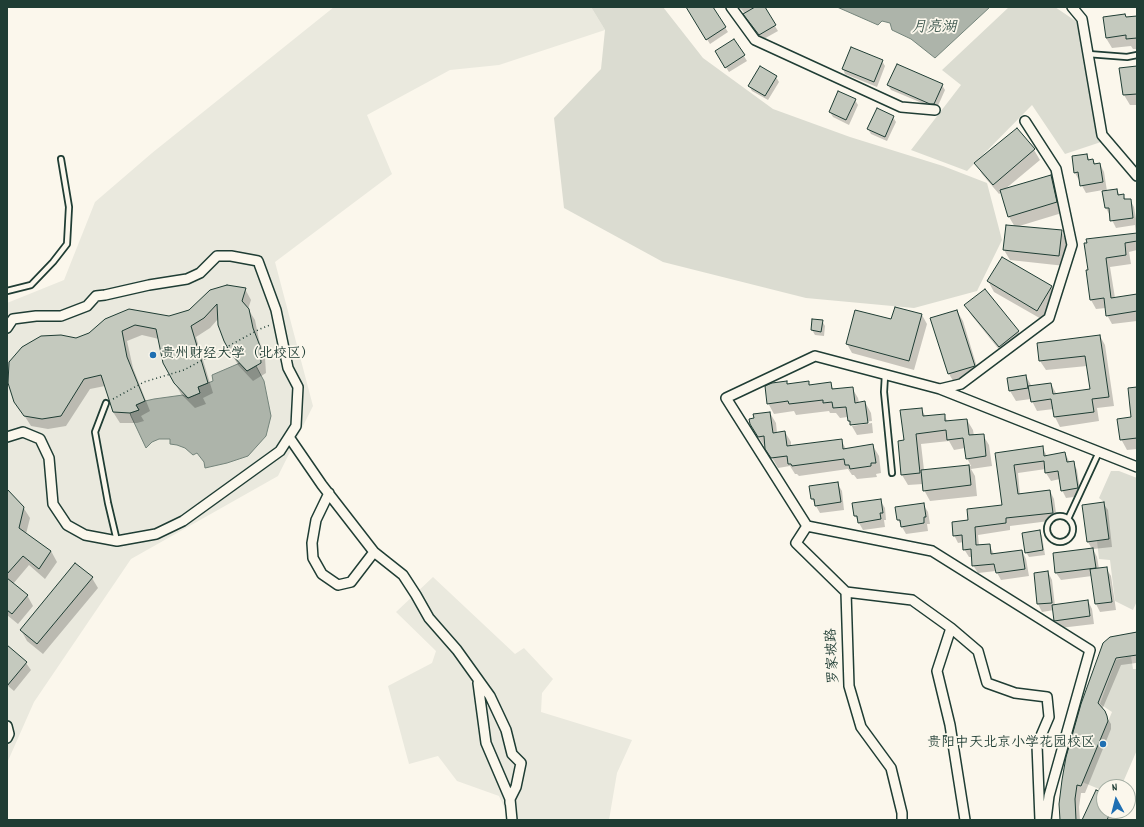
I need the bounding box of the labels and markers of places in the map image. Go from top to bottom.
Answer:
place label: 贵州财经大学（北校区） [161,347,315,363]
marker: 贵州财经大学（北校区） [148,350,158,360]
place label: 贵阳中天北京小学花园校区 [927,736,1095,752]
marker: 贵阳中天北京小学花园校区 [1098,739,1108,749]

